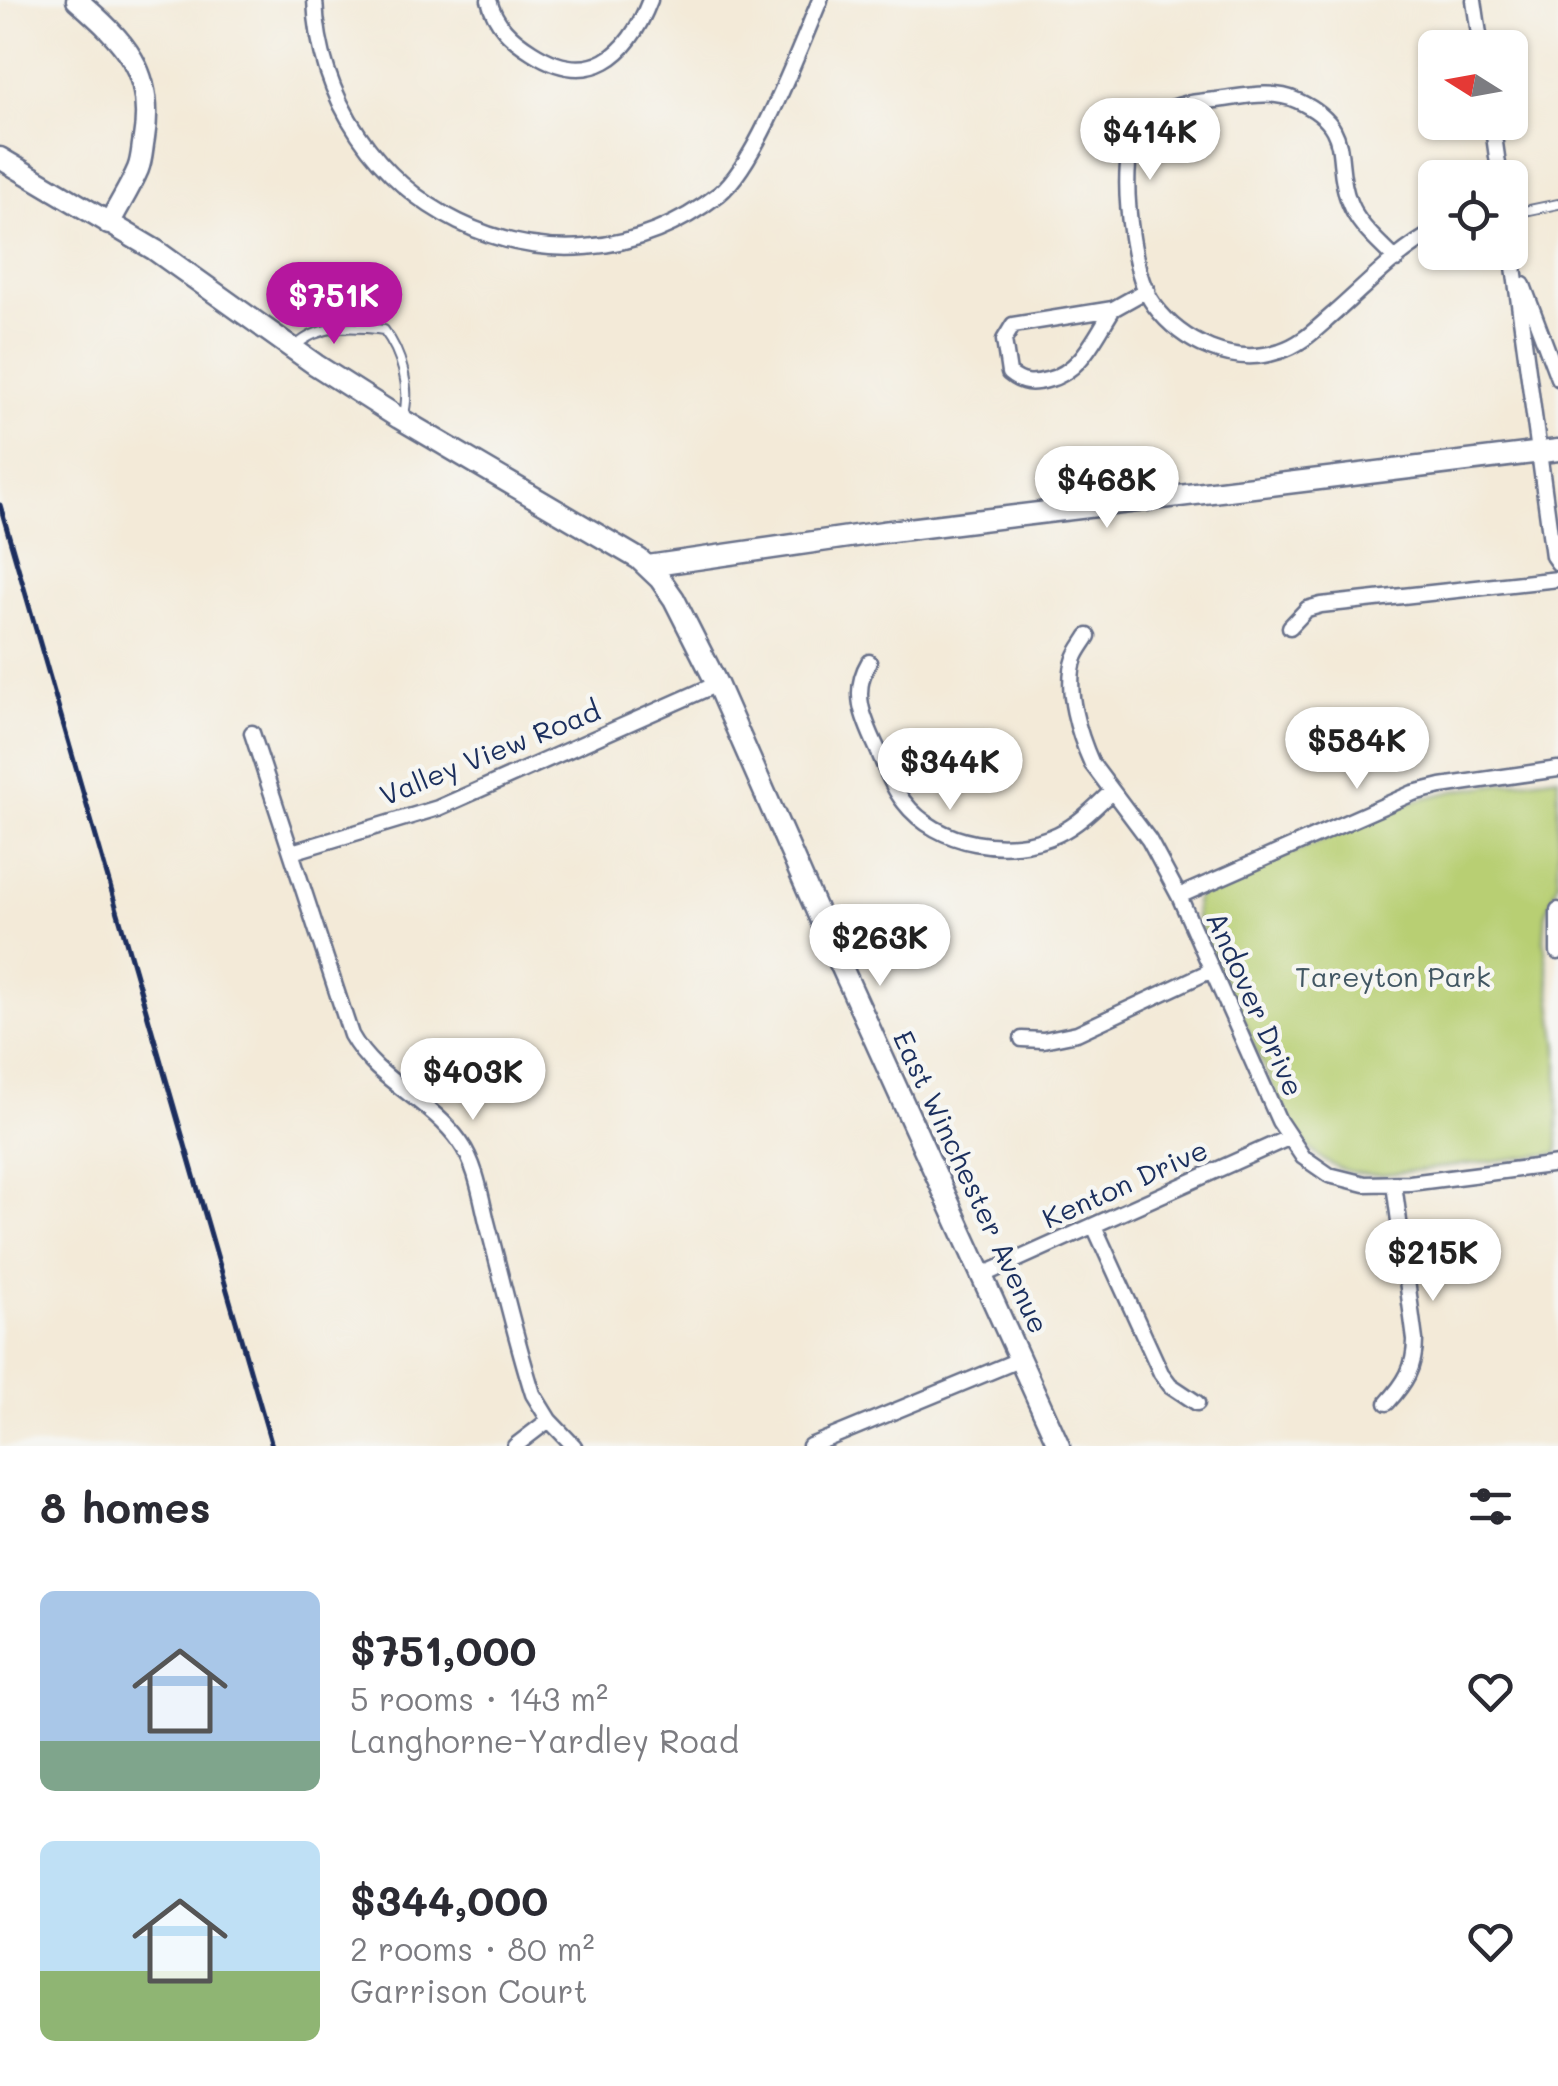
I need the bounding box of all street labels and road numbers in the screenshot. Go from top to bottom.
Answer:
street label: Valley View Road [374,691,605,813]
street label: Andover Drive [1199,906,1313,1102]
street label: East Winchester Avenue [886,1025,1058,1339]
street label: Kenton Drive [1036,1131,1213,1236]

